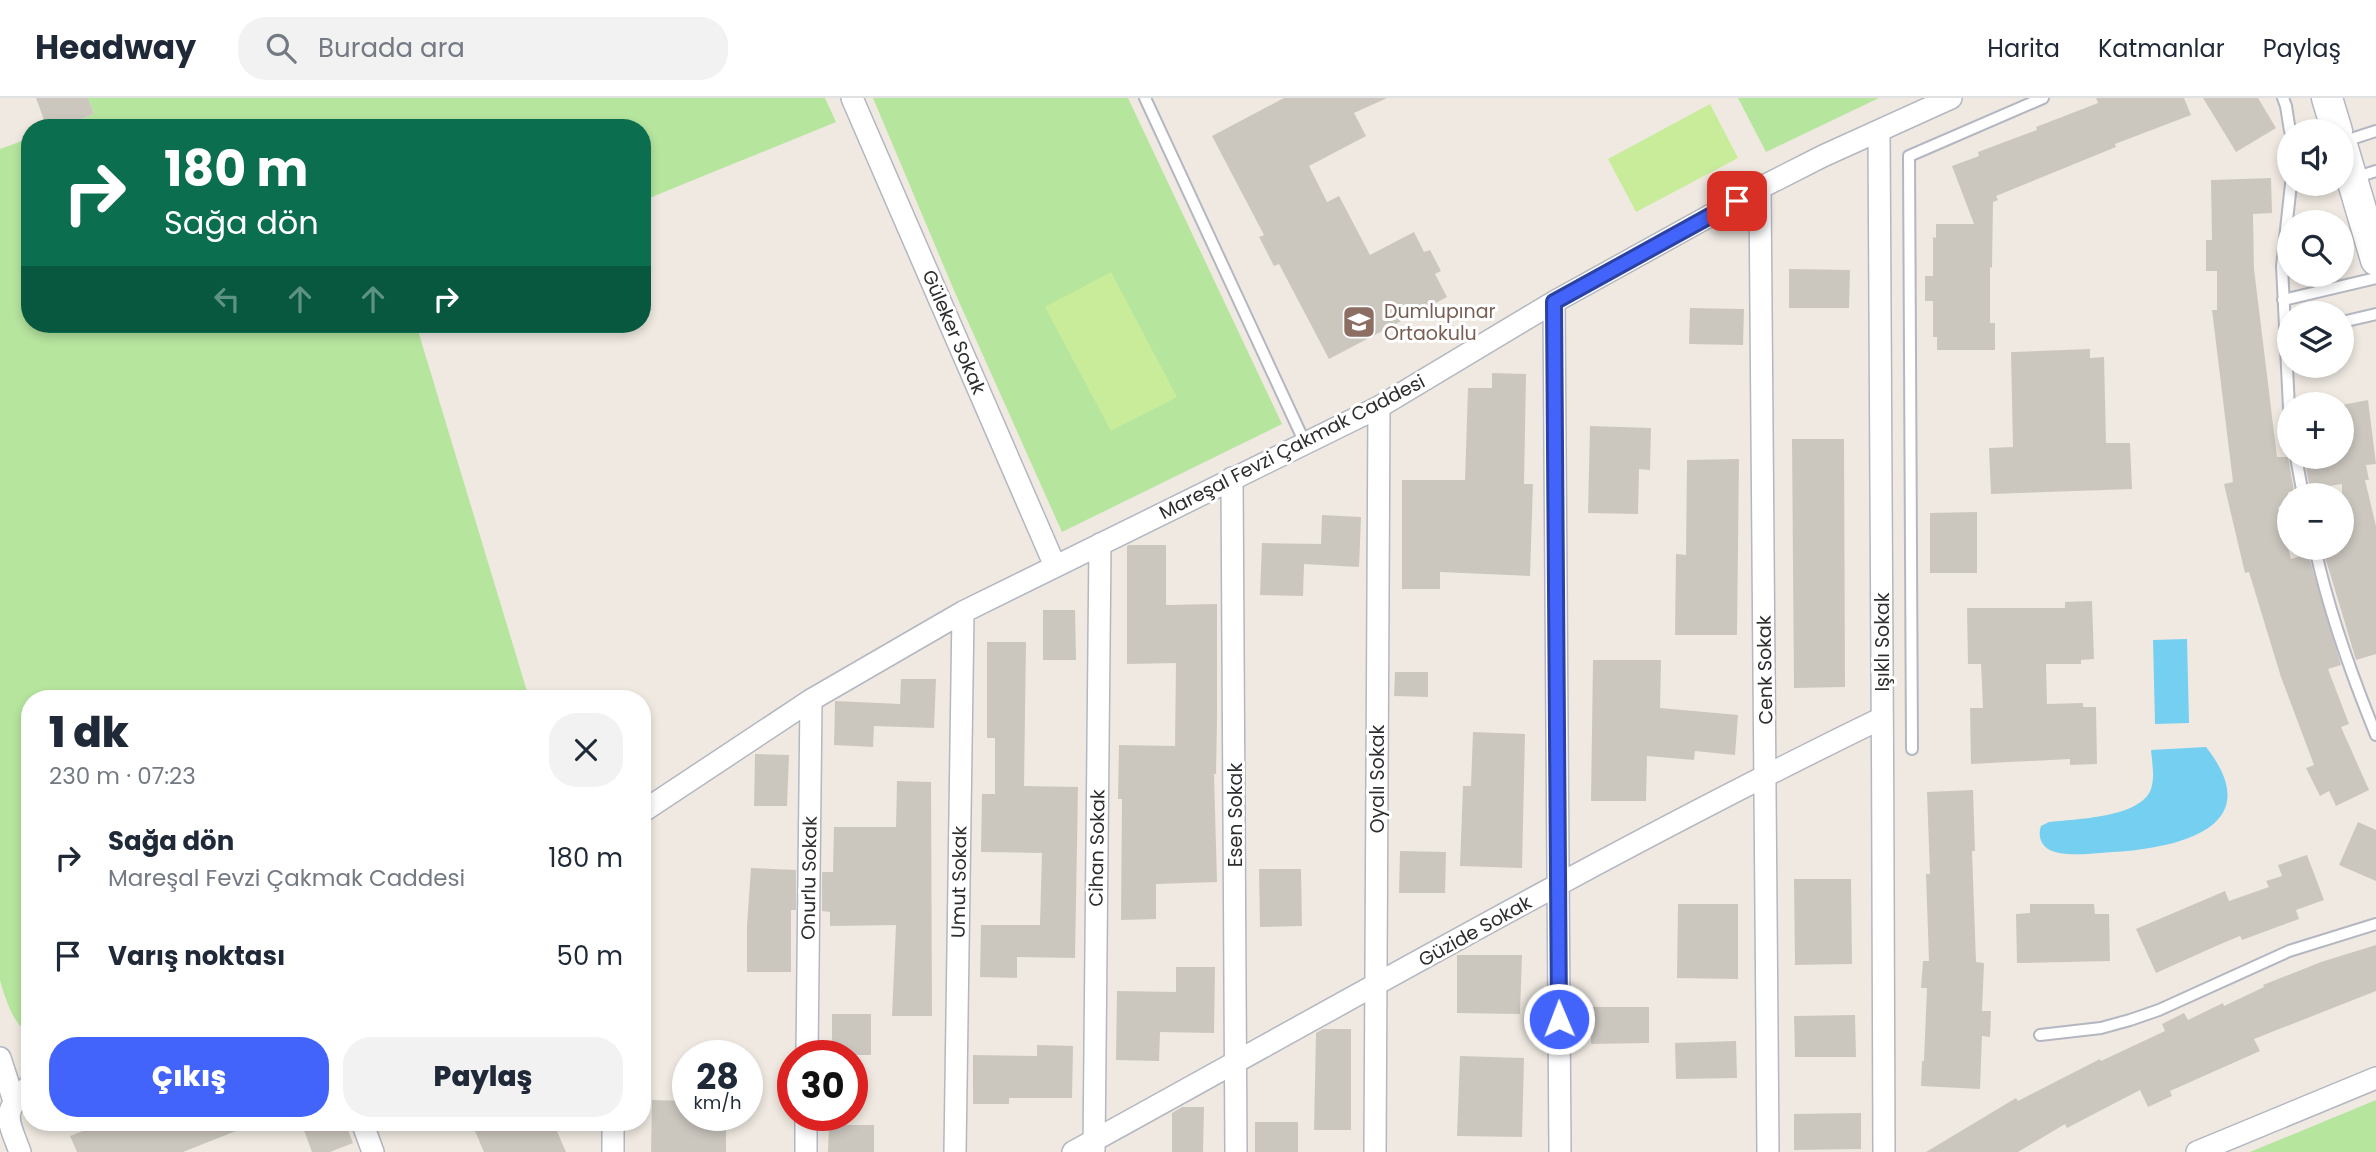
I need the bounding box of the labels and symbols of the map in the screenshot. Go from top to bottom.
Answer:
pin [1707,171,1767,231]
street label: Güleker Sokak [916,266,992,399]
place label: Dumlupınar Ortaokulu [1384,298,1496,347]
school or university icon: Dumlupınar Ortaokulu [1340,303,1378,341]
street label: Mareşal Fevzi Çakmak Caddesi [1154,368,1430,526]
street label: Işıklı Sokak [1869,592,1896,692]
street label: Cenk Sokak [1751,615,1779,725]
street label: Oyalı Sokak [1364,724,1391,833]
street label: Esen Sokak [1222,763,1249,867]
street label: Cihan Sokak [1082,789,1112,907]
street label: Onurlu Sokak [794,816,824,940]
street label: Umut Sokak [945,825,973,938]
street label: Güzide Sokak [1413,889,1537,973]
position arrow [1522,982,1596,1056]
speed limit sign: 30 [777,1040,868,1131]

